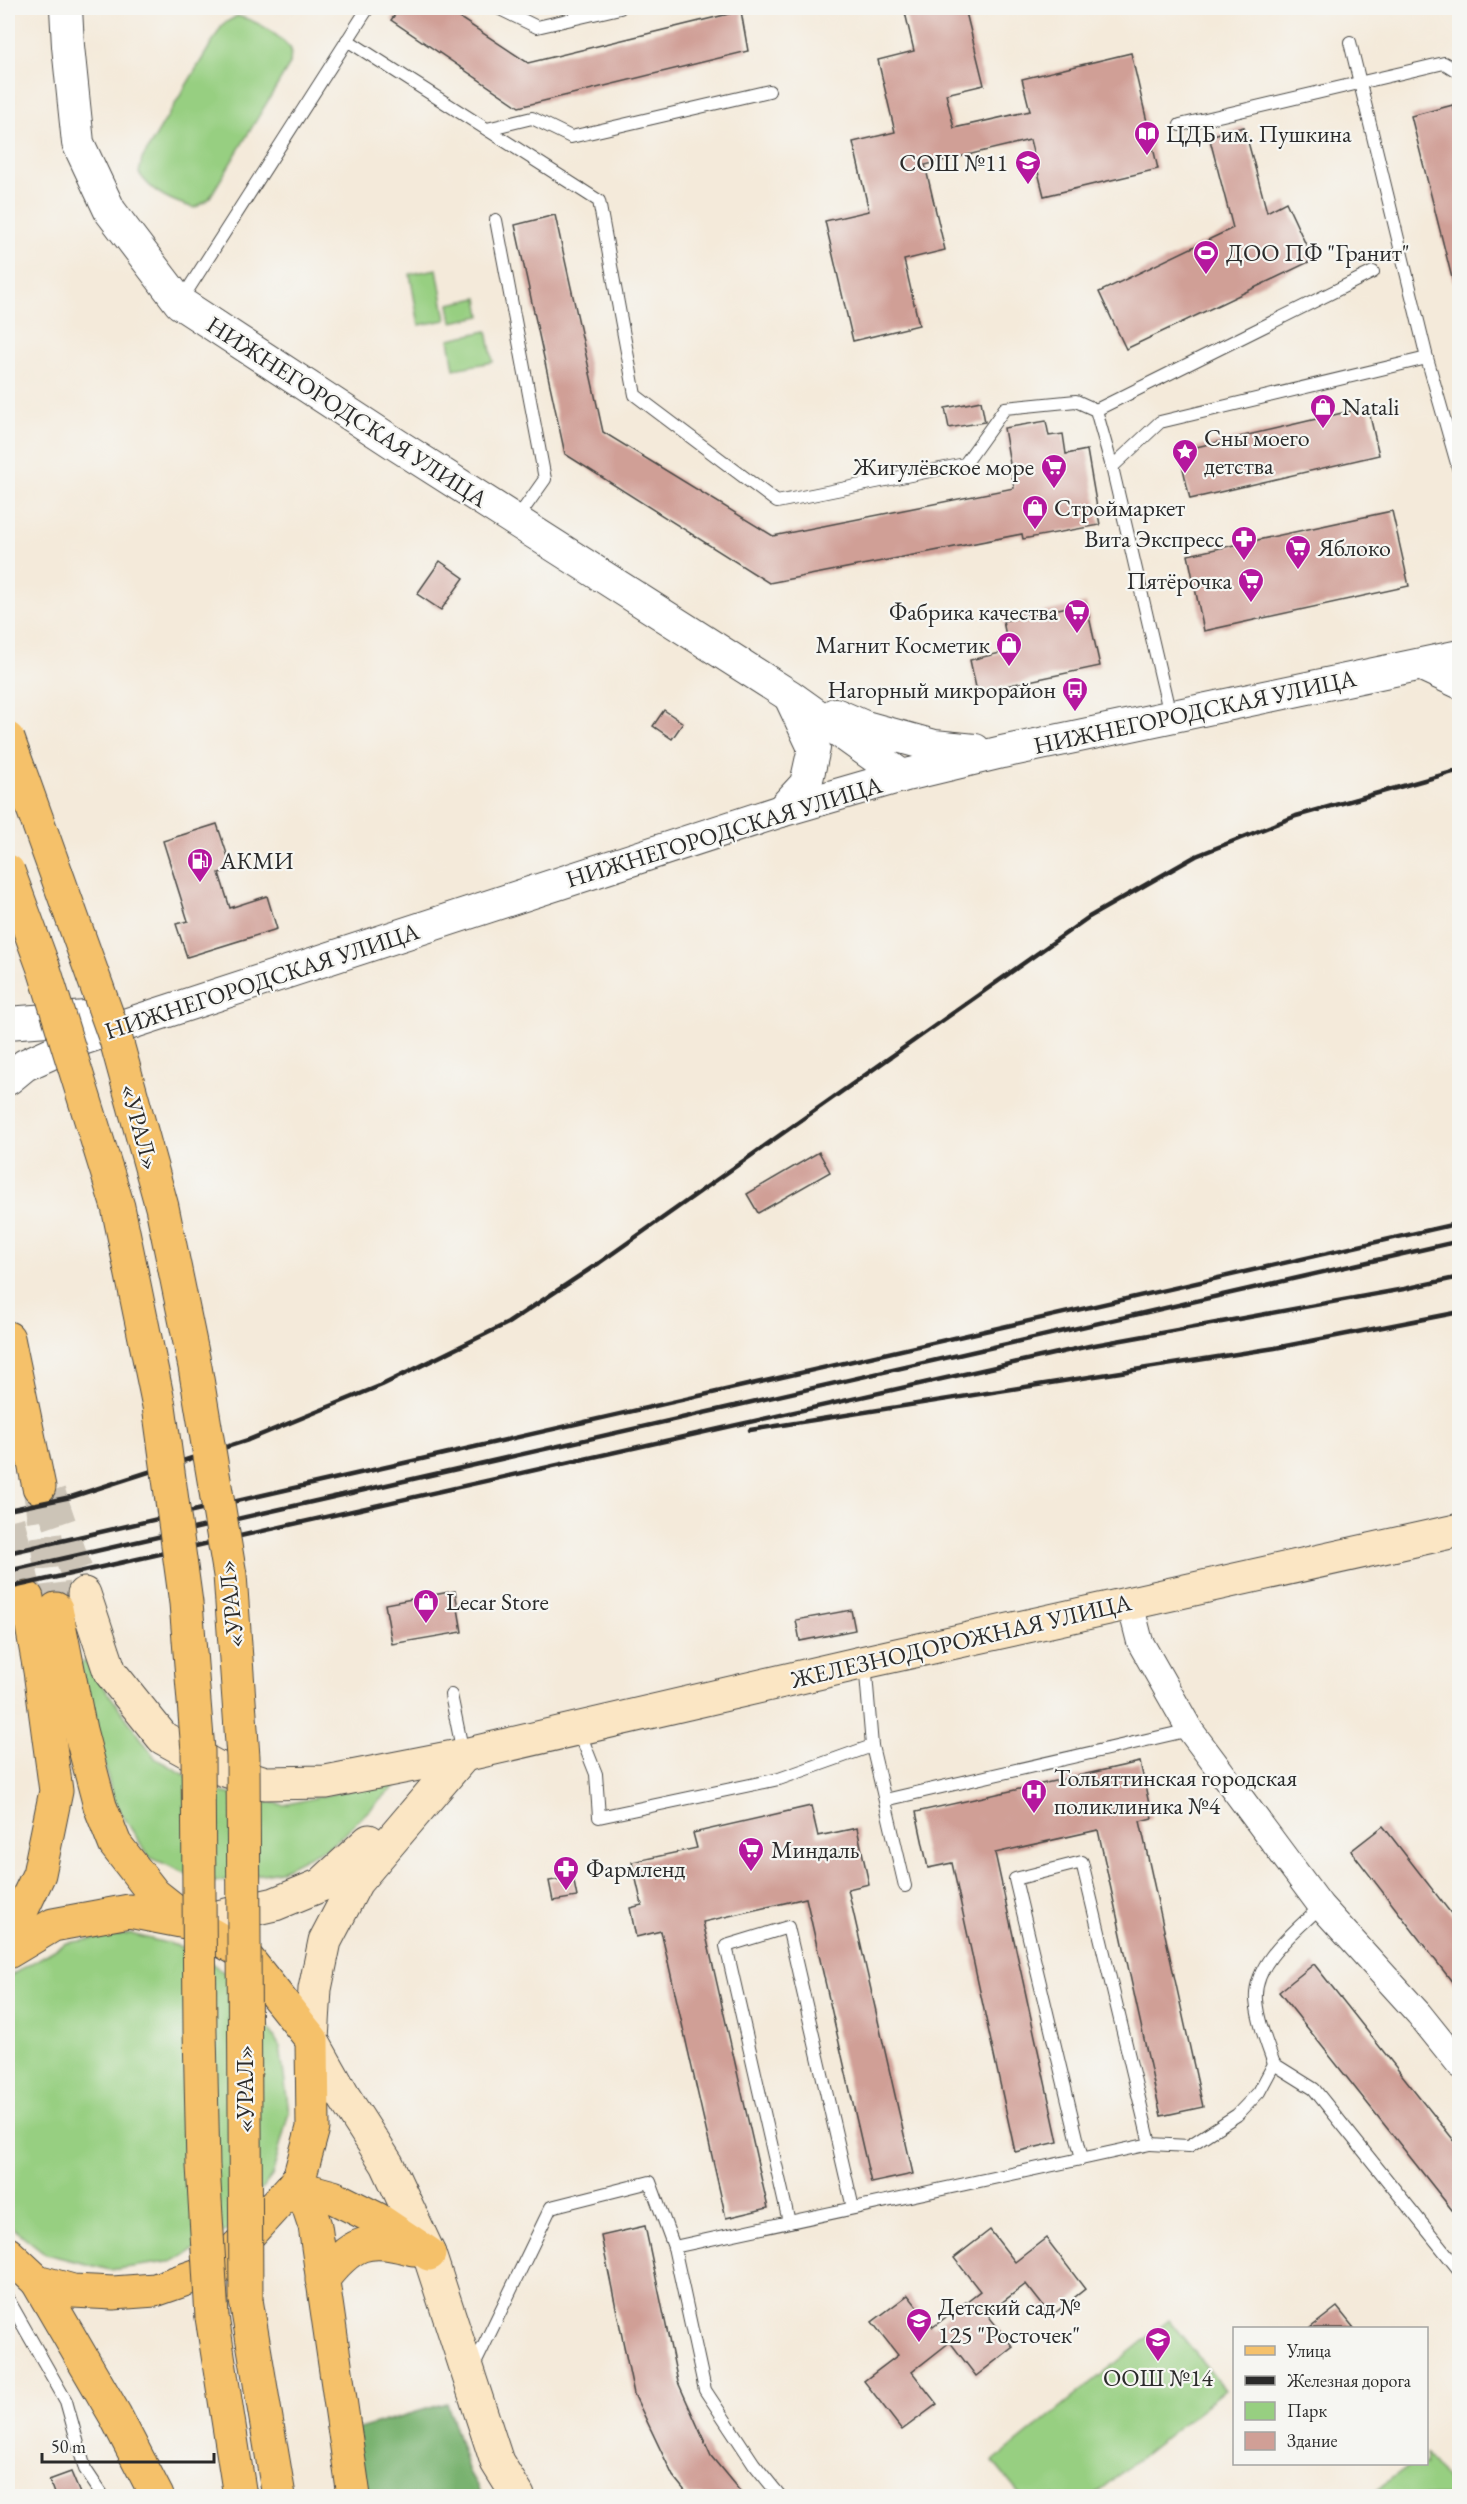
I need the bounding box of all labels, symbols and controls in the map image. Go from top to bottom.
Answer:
place label: ЦДБ им. Пушкина [1166,118,1352,149]
library icon: ЦДБ им. Пушкина [1132,119,1162,157]
place label: СОШ №11 [899,147,1008,178]
school or university icon: СОШ №11 [1013,148,1043,186]
place label: ДОО ПФ "Гранит" [1226,237,1410,268]
sports icon: ДОО ПФ "Гранит" [1191,238,1221,276]
street label: НИЖНЕГОРОДСКАЯ УЛИЦА [201,309,494,514]
place label: Natali [1342,391,1399,422]
shop icon: Natali [1308,392,1338,430]
place label: Сны моего детства [1204,422,1310,481]
place icon: Сны моего детства [1170,437,1200,475]
place label: Жигулёвское море [852,451,1034,482]
supermarket icon: Жигулёвское море [1039,452,1069,490]
place label: Строймаркет [1054,492,1185,523]
shop icon: Строймаркет [1020,493,1050,531]
place label: Вита Экспресс [1084,523,1224,554]
pharmacy icon: Вита Экспресс [1229,524,1259,562]
place label: Яблоко [1317,532,1391,563]
supermarket icon: Яблоко [1283,533,1313,571]
place label: Пятёрочка [1126,565,1232,596]
supermarket icon: Пятёрочка [1236,566,1266,604]
place label: Фабрика качества [889,596,1058,627]
supermarket icon: Фабрика качества [1062,597,1092,635]
place label: Магнит Косметик [816,629,991,660]
shop icon: Магнит Косметик [994,630,1024,668]
street label: НИЖНЕГОРОДСКАЯ УЛИЦА [1031,662,1359,761]
place label: Нагорный микрорайон [827,674,1056,705]
bus stop icon: Нагорный микрорайон [1060,675,1090,713]
street label: НИЖНЕГОРОДСКАЯ УЛИЦА [562,768,886,894]
place label: АКМИ [219,845,293,876]
fuel station icon: АКМИ [185,846,215,884]
street label: НИЖНЕГОРОДСКАЯ УЛИЦА [101,915,423,1046]
street label: «УРАЛ» [114,1080,167,1174]
street label: «УРАЛ» [210,1558,251,1650]
place label: Lecar Store [446,1586,549,1617]
street label: ЖЕЛЕЗНОДОРОЖНАЯ УЛИЦА [787,1586,1135,1695]
shop icon: Lecar Store [411,1587,441,1625]
place label: Тольяттинская городская поликлиника №4 [1054,1762,1297,1821]
hospital icon: Тольяттинская городская поликлиника №4 [1019,1777,1049,1815]
place label: Миндаль [771,1834,860,1865]
supermarket icon: Миндаль [736,1835,766,1873]
place label: Фармленд [586,1853,686,1884]
pharmacy icon: Фармленд [551,1854,581,1892]
street label: «УРАЛ» [229,2045,260,2133]
place label: Детский сад № 125 "Росточек" [938,2291,1081,2350]
school or university icon: Детский сад № 125 "Росточек" [904,2306,934,2344]
school or university icon: ООШ №14 [1143,2325,1173,2363]
legend [1233,2327,1428,2465]
text: Улица [1286,2339,1332,2362]
place label: ООШ №14 [1103,2362,1214,2393]
text: Железная дорога [1286,2369,1412,2392]
text: Парк [1287,2399,1327,2422]
scale bar [42,2426,214,2464]
text: Здание [1287,2429,1337,2452]
text: 50 m [51,2435,86,2458]

